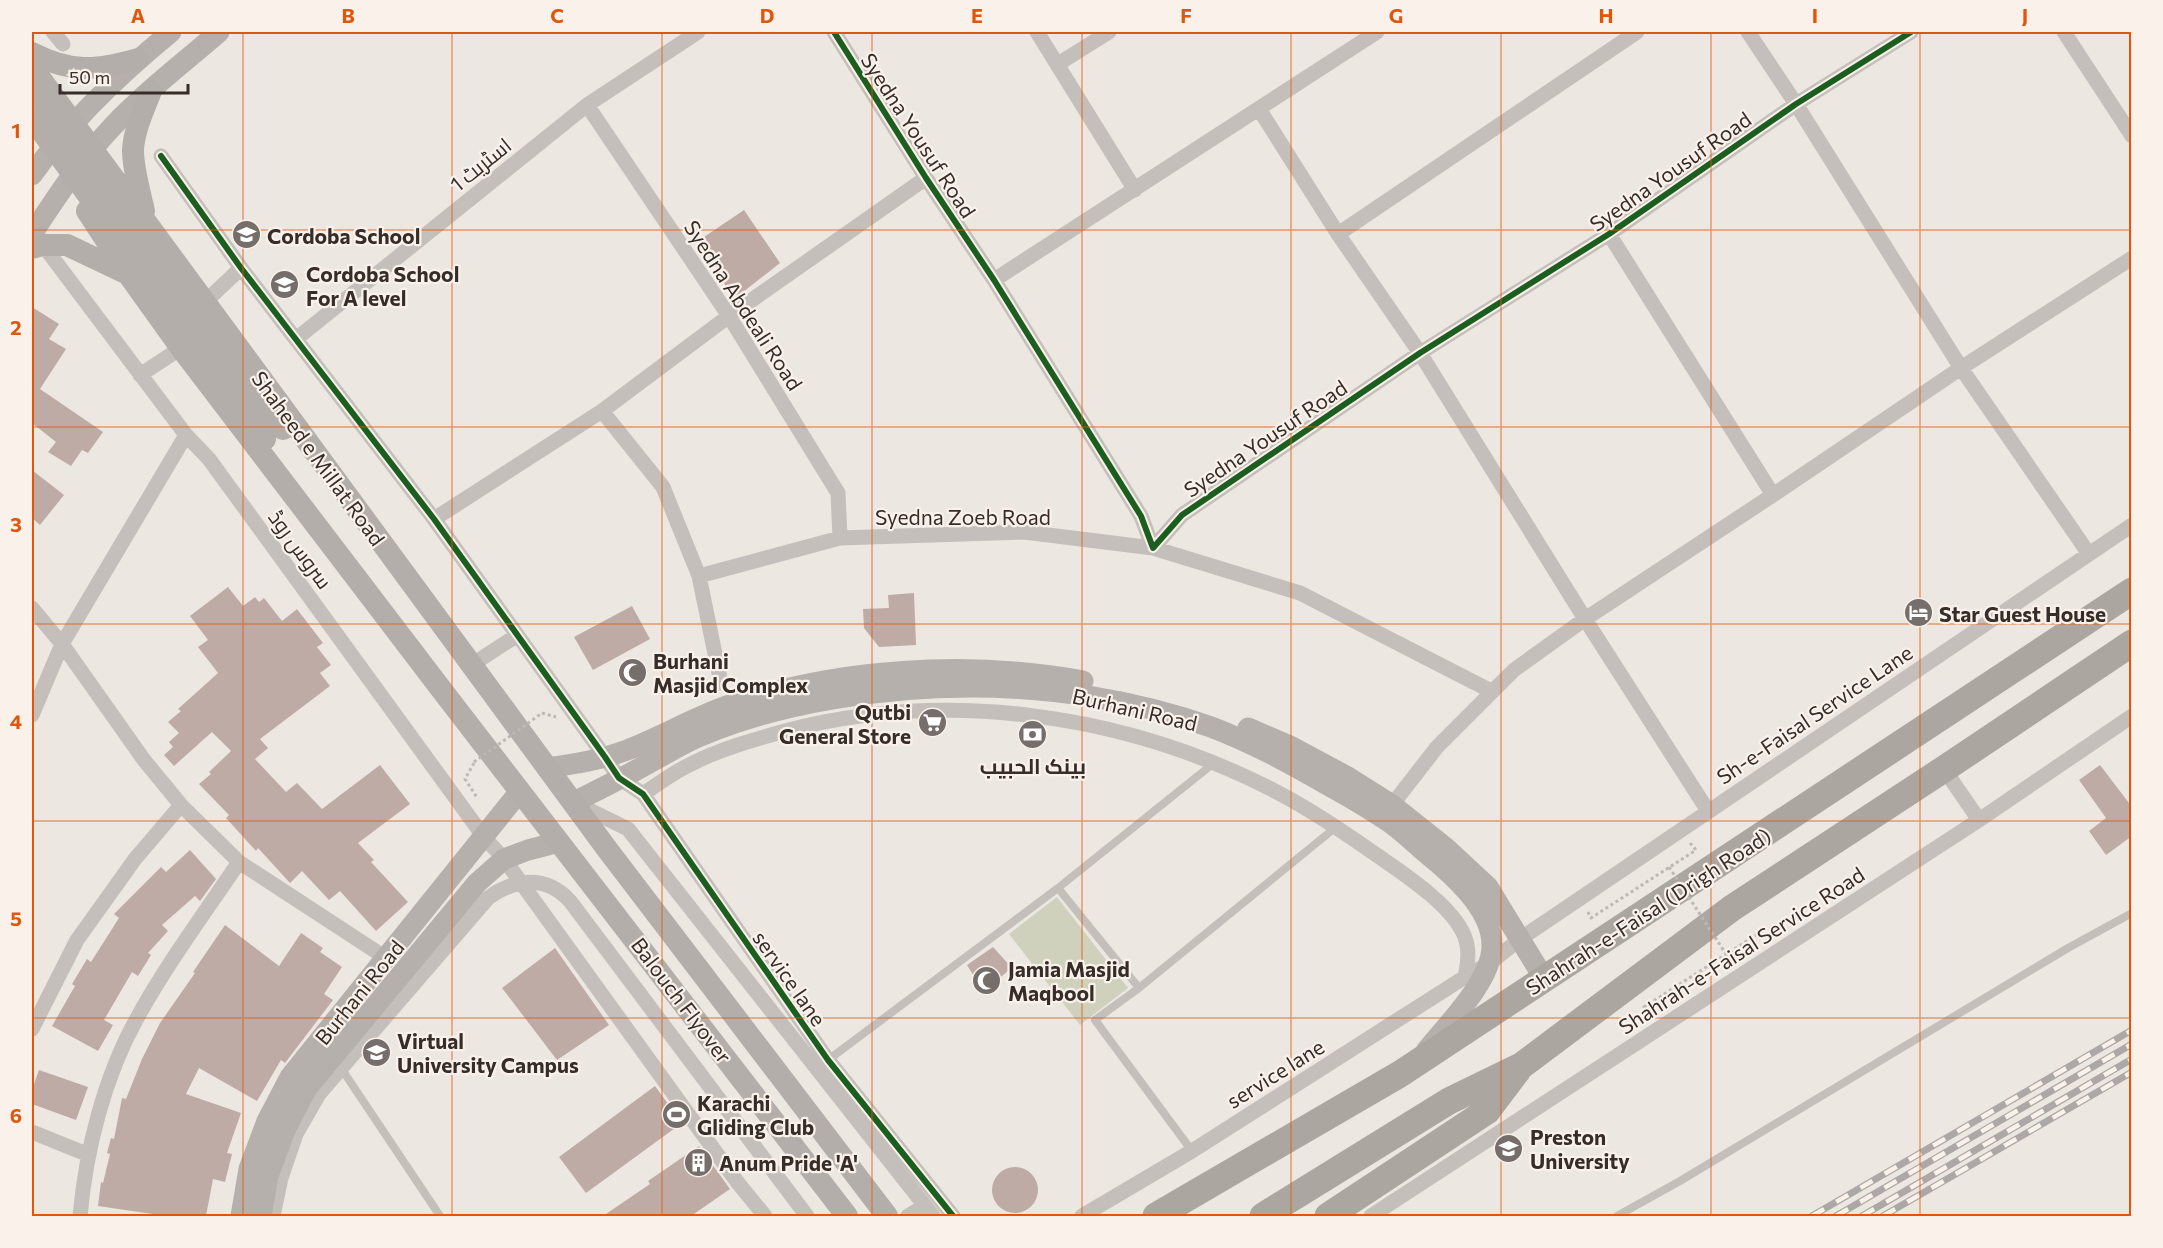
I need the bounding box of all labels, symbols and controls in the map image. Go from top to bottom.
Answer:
text: A [131,3,145,27]
text: B [341,3,355,27]
text: C [550,3,564,27]
text: D [760,3,774,27]
text: E [971,3,983,27]
text: F [1180,3,1192,27]
text: G [1389,3,1403,27]
text: H [1599,3,1614,27]
text: I [1812,3,1818,27]
text: J [2022,3,2028,27]
street label: Syedna Yousuf Road [856,48,982,222]
scale bar [60,57,188,95]
text: 50 m [69,66,110,88]
street label: Syedna Yousuf Road [1584,106,1756,236]
text: 1 [11,118,21,142]
street label: اسٹریٹ 1 [444,132,516,197]
street label: Syedna Abdeali Road [680,215,808,395]
school or university icon: Cordoba School [230,219,262,251]
place label: Cordoba School [267,223,420,248]
place label: Cordoba School For A level [306,261,459,310]
school or university icon: Cordoba School For A level [269,269,301,301]
text: 2 [10,315,22,339]
street label: Shaheed e Millat Road [247,366,391,550]
street label: Syedna Yousuf Road [1179,374,1351,502]
street label: Syedna Zoeb Road [875,504,1051,529]
street label: سروس روڈ [262,505,338,594]
text: 3 [10,512,22,536]
hotel icon: Star Guest House [1902,597,1934,629]
place label: Star Guest House [1939,601,2106,626]
street label: Sh-e-Faisal Service Lane [1711,639,1917,789]
place label: Burhani Masjid Complex [653,648,808,697]
mosque icon: Burhani Masjid Complex [616,656,648,688]
street label: Burhani Road [1070,683,1200,735]
place label: Qutbi General Store [779,699,911,748]
supermarket icon: Qutbi General Store [916,707,948,739]
text: 4 [10,709,22,733]
bank icon: بينک الحبيب [1017,718,1049,750]
place label: بينک الحبيب [980,753,1086,779]
street label: Shahrah-e-Faisal (Drigh Road) [1521,822,1775,1000]
street label: Shahrah-e-Faisal Service Road [1614,861,1868,1039]
text: 5 [10,906,22,930]
street label: service lane [748,926,832,1030]
street label: Balouch Flyover [627,932,737,1068]
street label: Burhani Road [309,935,409,1049]
place label: Jamia Masjid Maqbool [1008,956,1130,1005]
mosque icon: Jamia Masjid Maqbool [971,964,1003,996]
place label: Virtual University Campus [397,1028,579,1077]
street label: service lane [1222,1033,1328,1113]
school or university icon: Virtual University Campus [360,1036,392,1068]
place label: Karachi Gliding Club [697,1090,814,1139]
sports icon: Karachi Gliding Club [660,1098,692,1130]
text: 6 [10,1103,22,1127]
place label: Preston University [1530,1124,1630,1173]
school or university icon: Preston University [1493,1132,1525,1164]
building icon: Anum Pride 'A' [682,1146,714,1178]
place label: Anum Pride 'A' [719,1150,858,1175]

